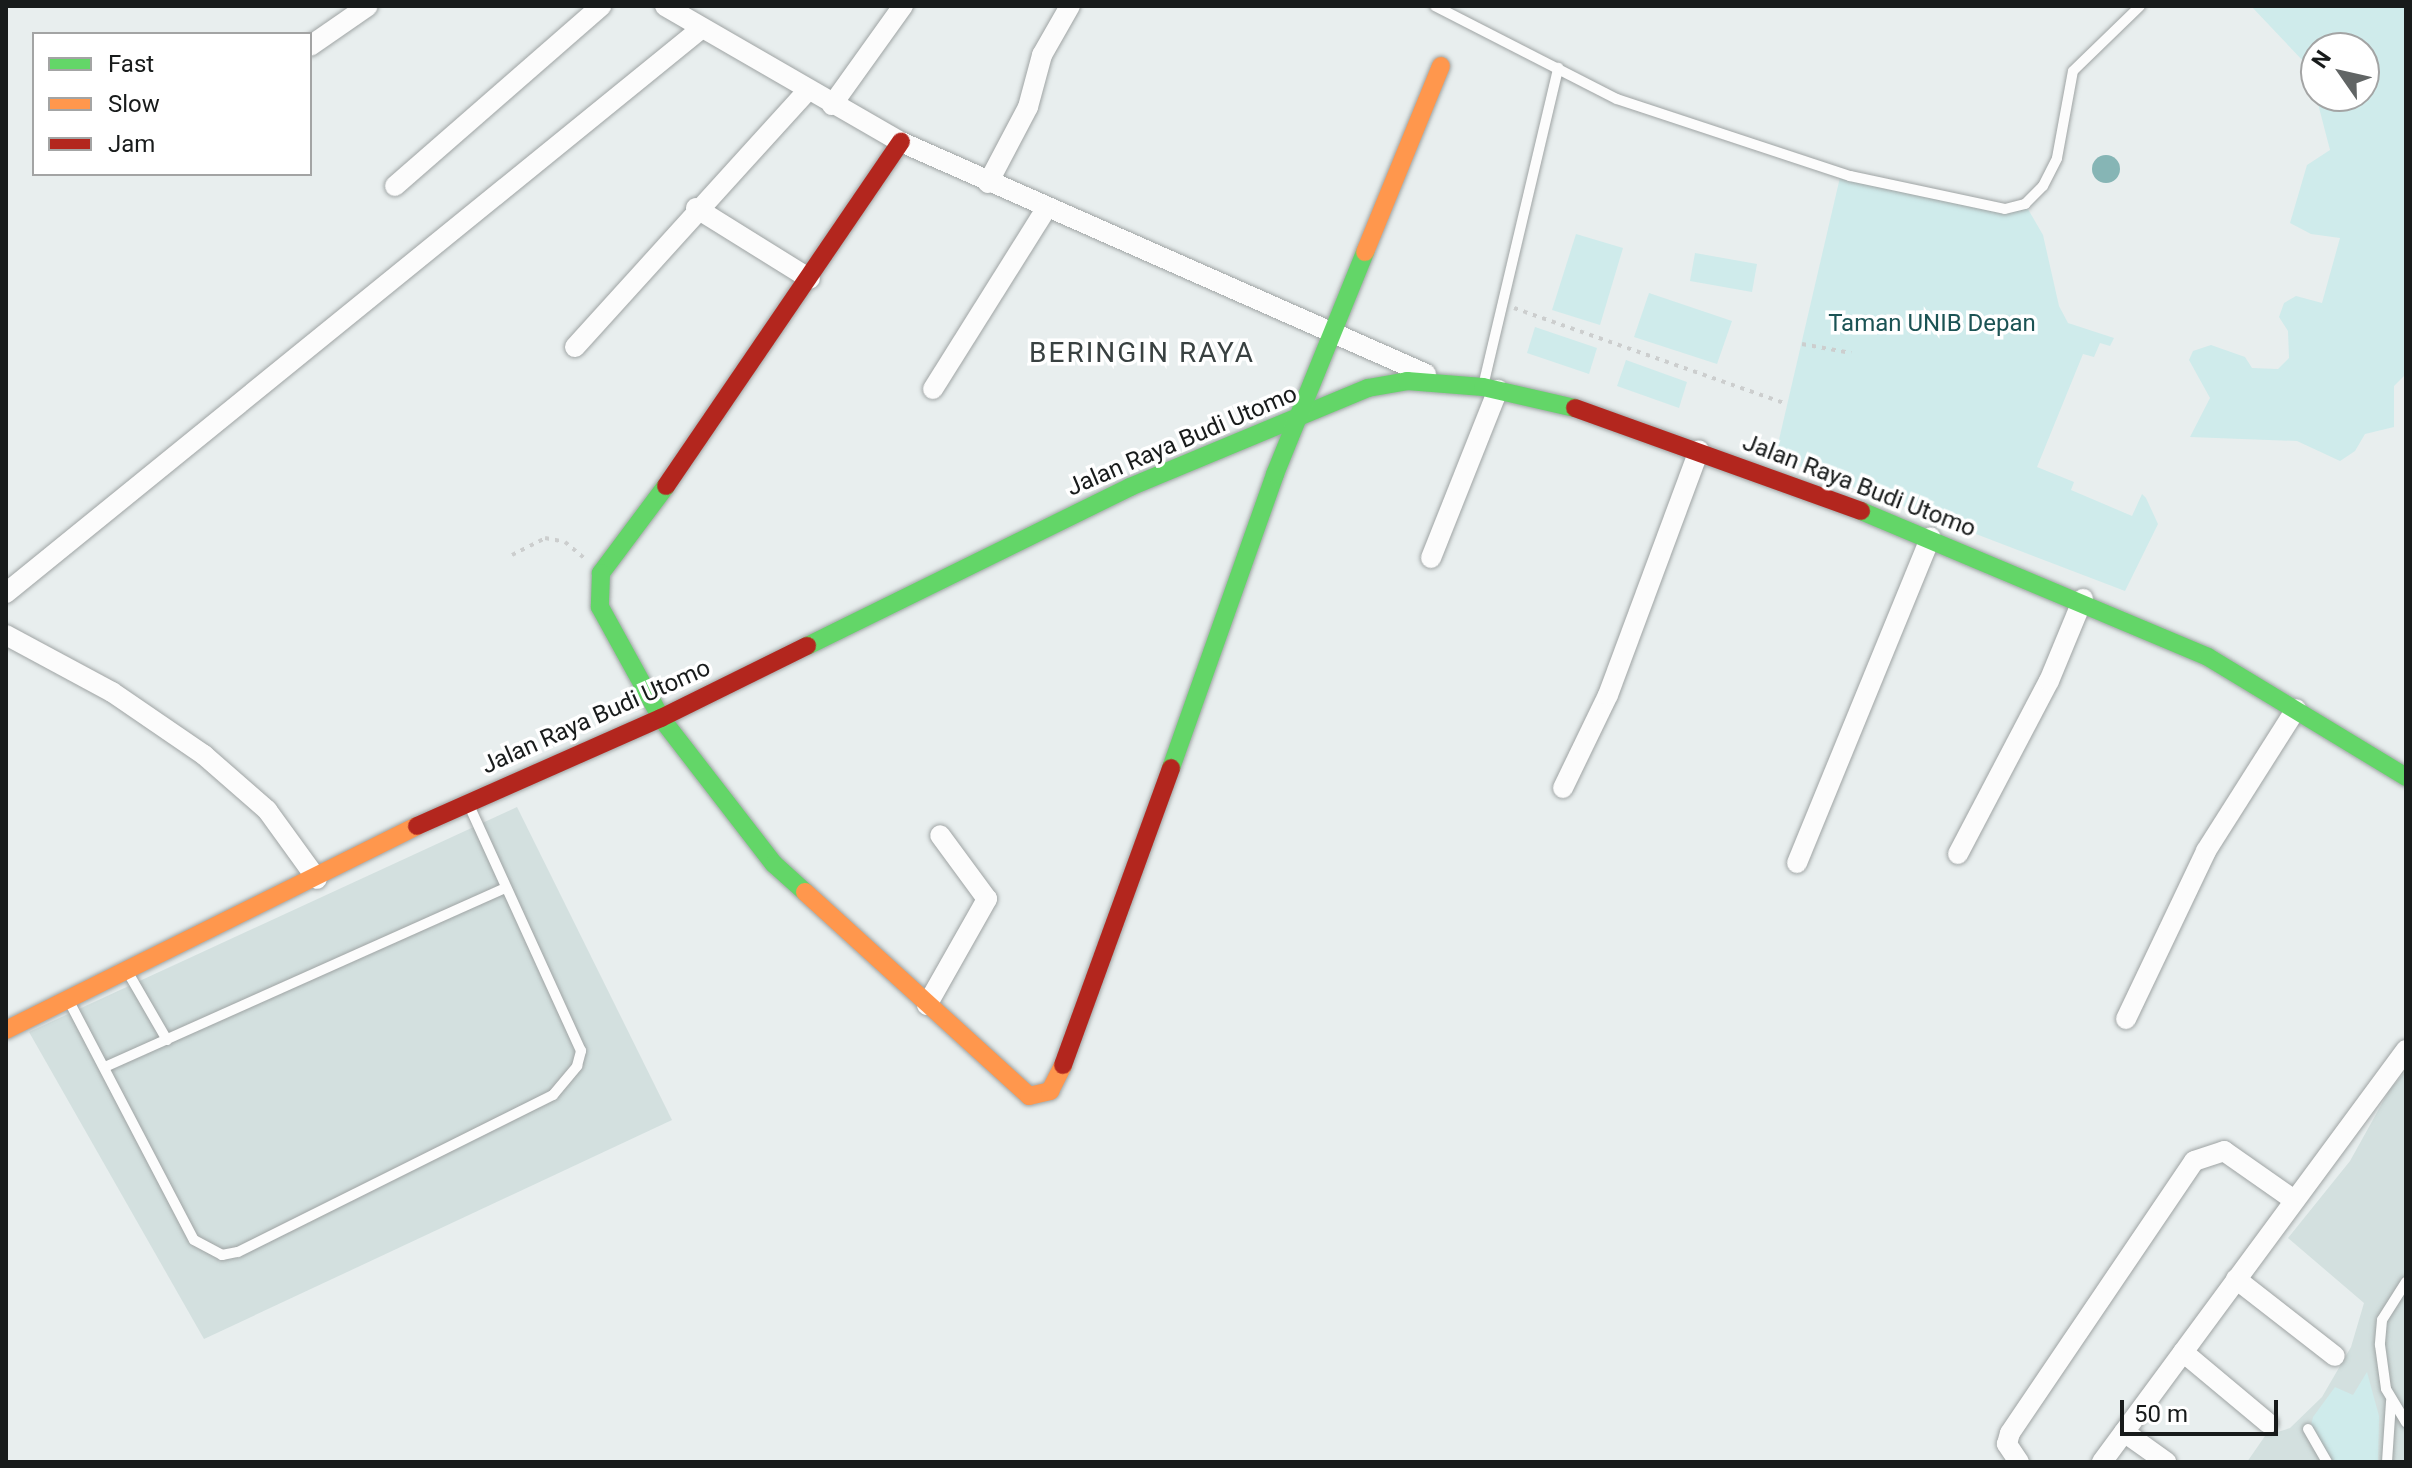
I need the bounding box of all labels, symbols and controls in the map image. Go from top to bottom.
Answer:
legend [32,32,312,176]
north arrow [2300,32,2380,112]
text: N [2307,46,2336,73]
text: Fast [108,50,154,78]
text: Slow [108,90,160,118]
text: Jam [108,130,155,158]
park label: Taman UNIB Depan [1828,310,2036,338]
district label: BERINGIN RAYA [1029,336,1255,370]
street label: Jalan Raya Budi Utomo [1063,379,1301,503]
street label: Jalan Raya Budi Utomo [1738,428,1980,544]
street label: Jalan Raya Budi Utomo [477,654,715,780]
scale bar [2124,1384,2282,1434]
text: 50 m [2134,1400,2188,1428]

